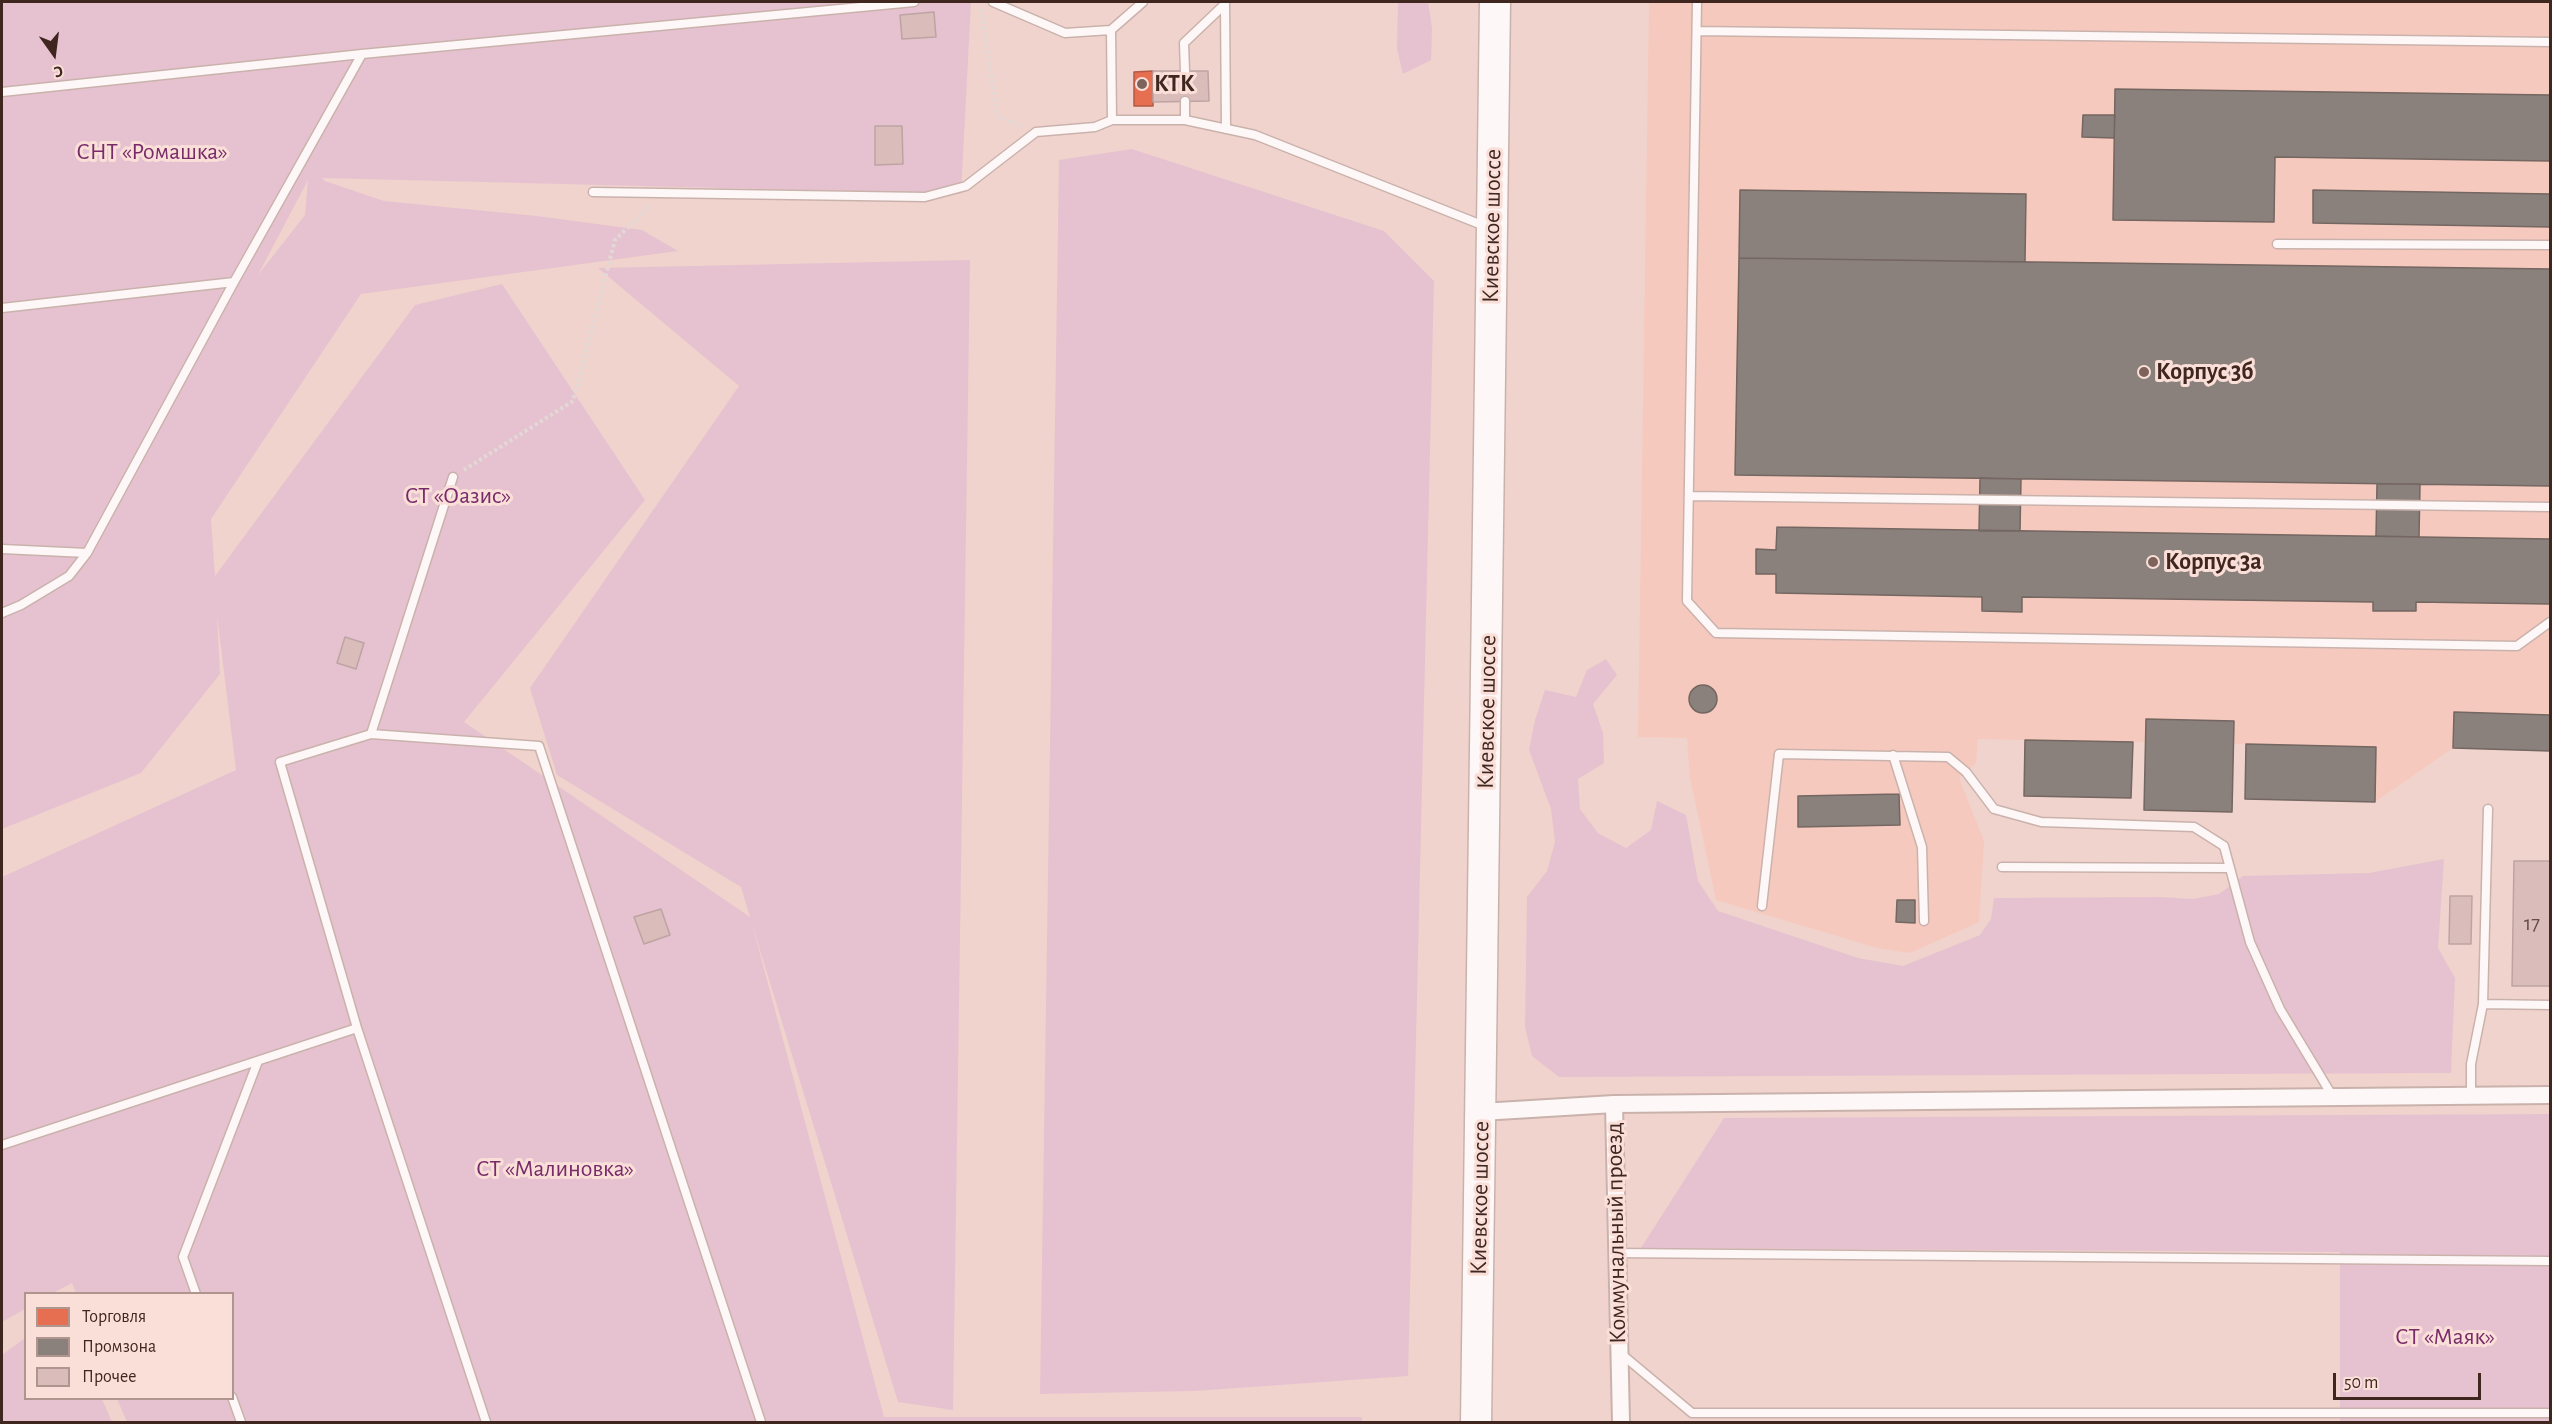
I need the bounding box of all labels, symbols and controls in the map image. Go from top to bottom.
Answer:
north arrow [24,24,84,84]
text: С [52,63,65,80]
place label: КТК [1154,70,1195,98]
marker: КТК [1135,77,1149,91]
park label: СНТ «Ромашка» [76,138,228,166]
street label: Киевское шоссе [1476,149,1508,303]
place label: Корпус 3б [2156,358,2253,386]
marker: Корпус 3б [2137,365,2151,379]
park label: СТ «Оазис» [405,482,511,510]
place label: Корпус 3a [2165,548,2262,576]
marker: Корпус 3a [2146,555,2160,569]
street label: Киевское шоссе [1471,635,1503,789]
house number: 17 [2524,911,2540,937]
street label: Киевское шоссе [1464,1121,1496,1275]
street label: Коммунальный проезд [1600,1122,1632,1344]
park label: СТ «Малиновка» [476,1155,634,1183]
legend [24,1292,234,1400]
text: Торговля [82,1308,146,1326]
park label: СТ «Маяк» [2395,1323,2495,1351]
text: Промзона [82,1338,156,1356]
scale bar [2336,1361,2484,1399]
text: Прочее [82,1368,137,1386]
text: 50 m [2344,1374,2378,1392]

